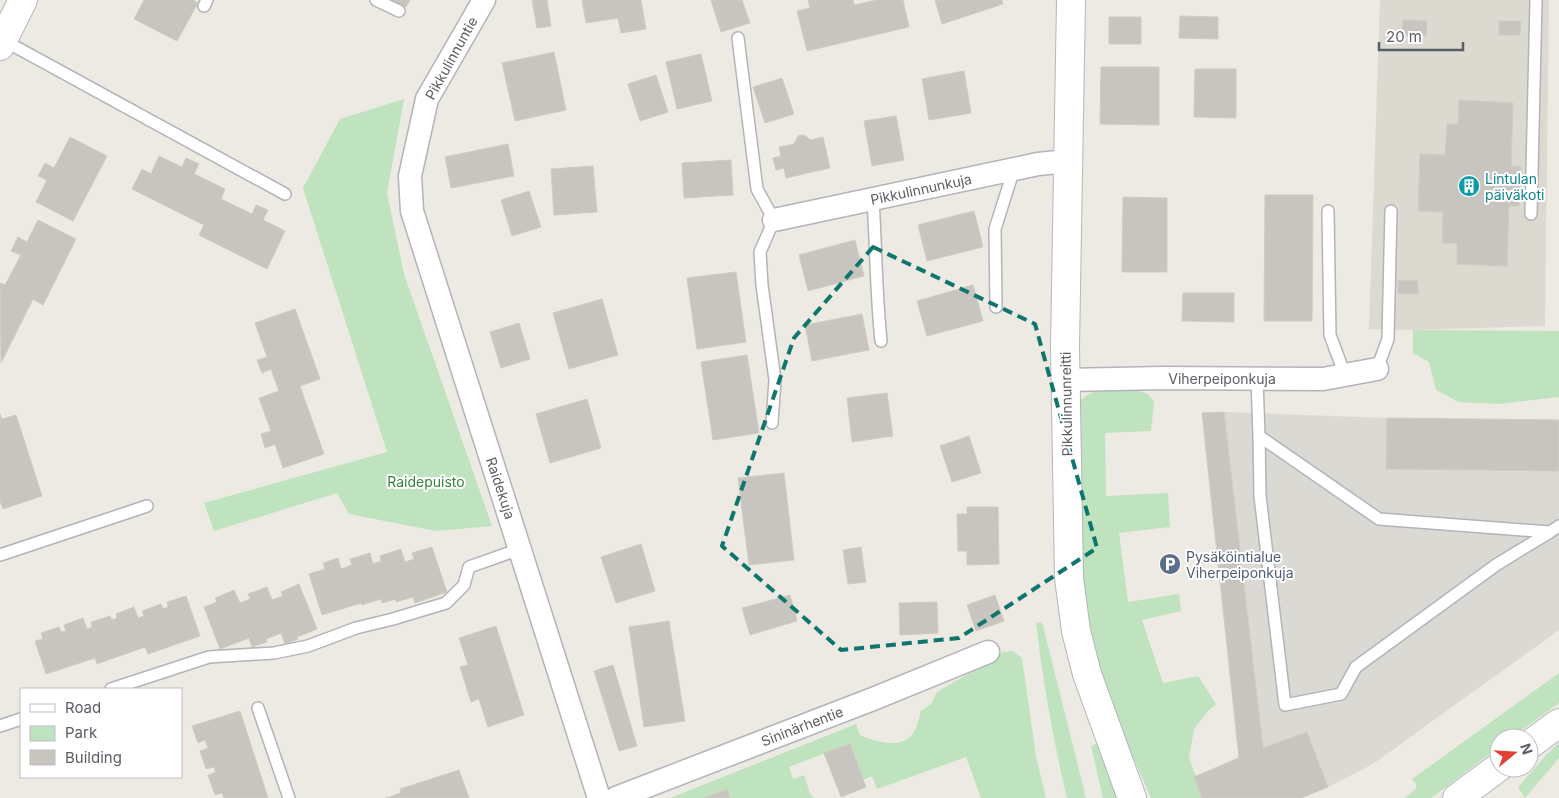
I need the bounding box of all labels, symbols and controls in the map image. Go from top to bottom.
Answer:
street label: Pikkulinnuntie [421,14,481,102]
scale bar [1379,20,1463,52]
text: 20 m [1386,27,1422,46]
street label: Pikkulinnunkuja [869,170,973,208]
place label: Lintulan päiväkoti [1485,170,1544,203]
building icon: Lintulan päiväkoti [1457,174,1481,198]
street label: Pikkulinnunreitti [1057,352,1075,456]
street label: Viherpeiponkuja [1168,370,1276,387]
street label: Raidekuja [483,455,519,521]
park label: Raidepuisto [387,473,465,490]
place label: Pysäköintialue Viherpeiponkuja [1186,548,1294,581]
parking icon: Pysäköintialue Viherpeiponkuja [1158,552,1182,576]
legend [20,688,182,778]
text: Road [65,698,101,717]
street label: Sininärhentie [759,703,845,749]
text: Park [65,723,98,742]
north arrow [1489,728,1539,778]
text: N [1517,741,1537,757]
text: Building [65,748,122,767]

